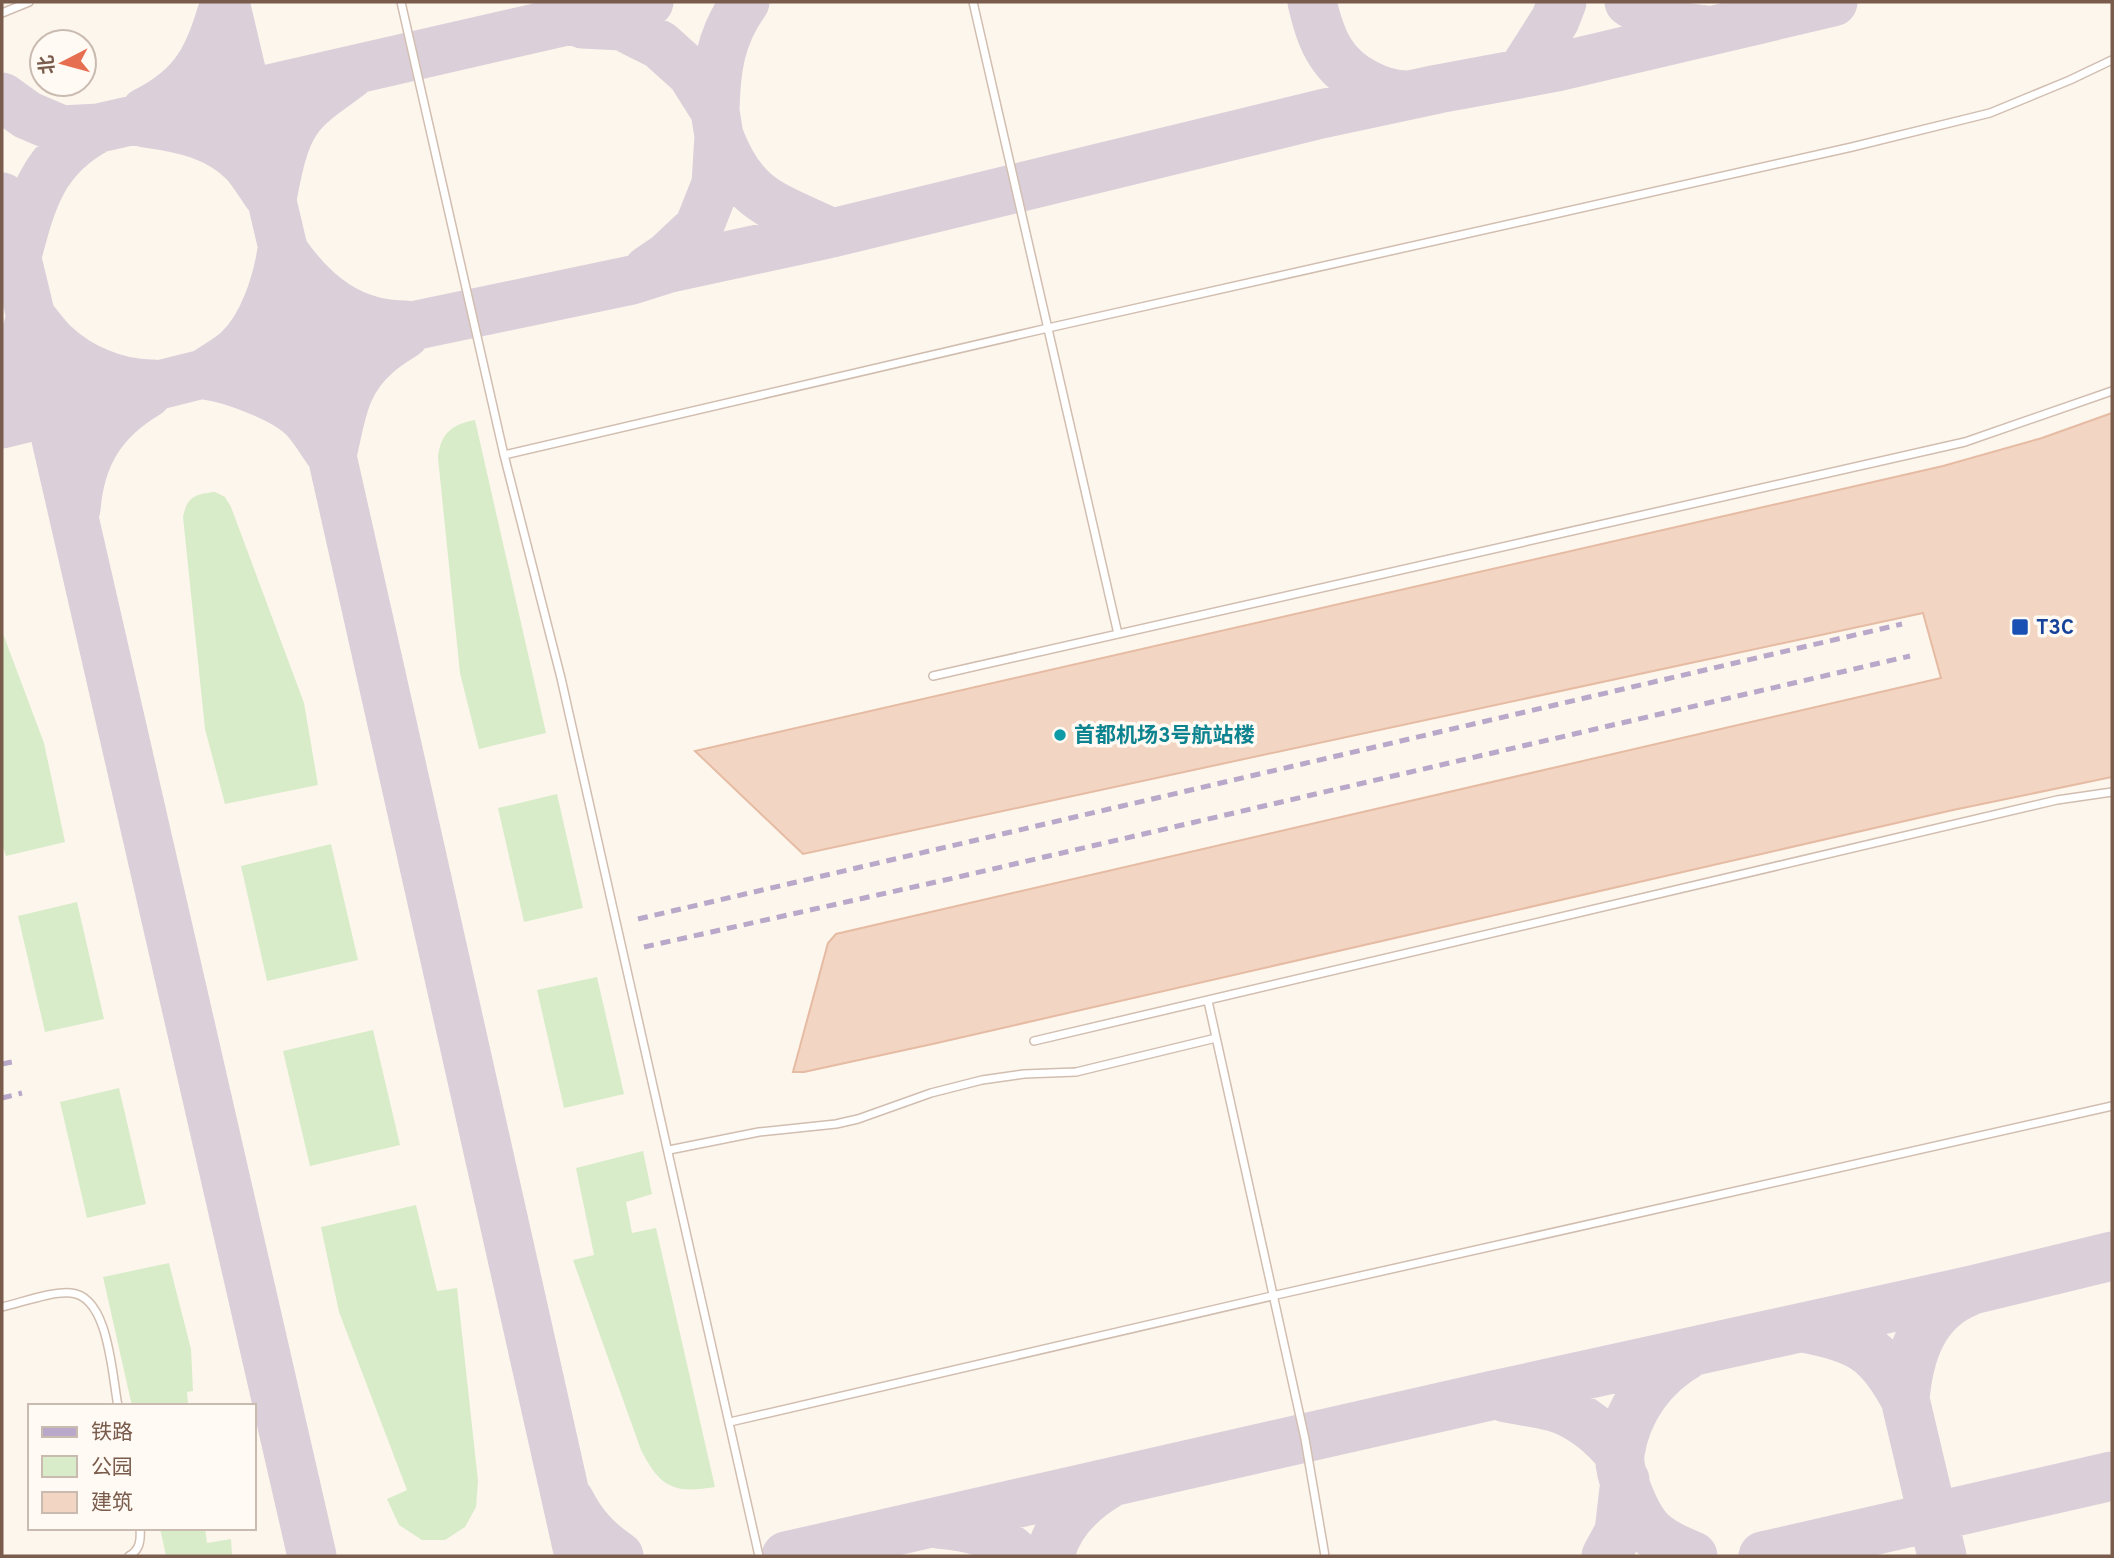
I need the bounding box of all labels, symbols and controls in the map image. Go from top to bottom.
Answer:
north arrow [28,28,98,98]
text: 北 [35,54,61,75]
place label: T3C [2036,615,2074,642]
marker: T3C [2010,617,2030,637]
place label: 首都机场3号航站楼 [1074,723,1255,750]
marker: 首都机场3号航站楼 [1052,727,1068,743]
legend [28,1404,256,1530]
text: 铁路 [91,1420,133,1447]
text: 公园 [91,1455,133,1482]
text: 建筑 [91,1490,133,1517]

